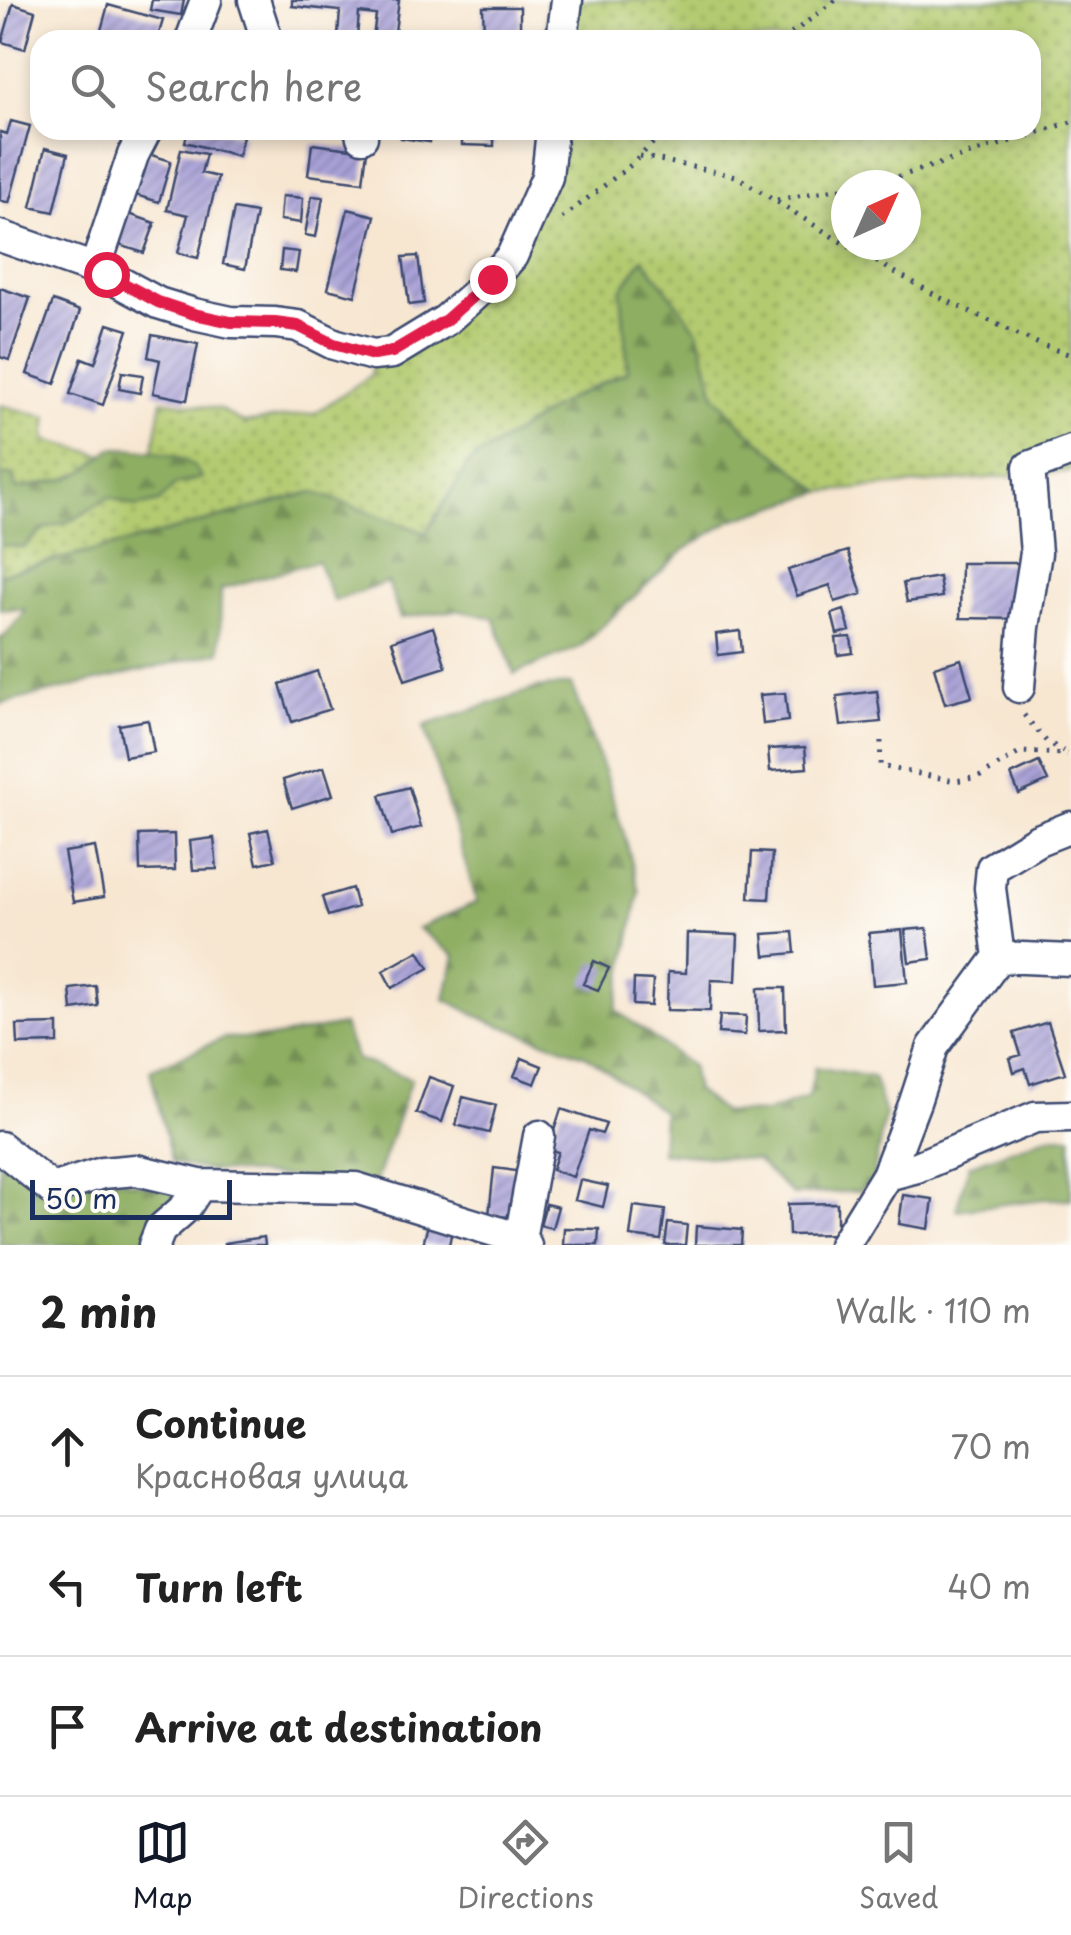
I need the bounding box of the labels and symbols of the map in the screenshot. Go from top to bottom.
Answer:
north arrow [831,170,921,260]
route start [84,252,130,298]
route end [470,257,516,303]
scale bar [30,1175,232,1220]

